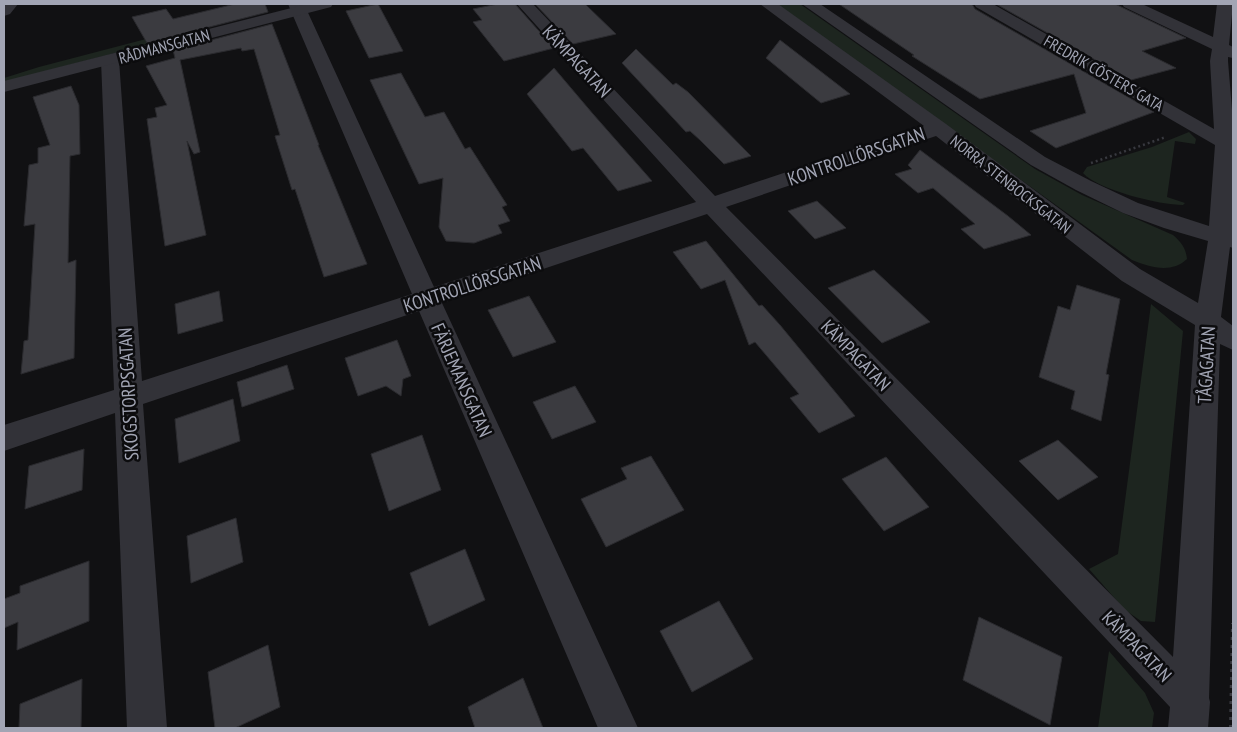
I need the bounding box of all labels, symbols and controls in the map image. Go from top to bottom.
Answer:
street label: KÄMPAGATAN [537,20,617,102]
street label: RÅDMANSGATAN [116,24,212,68]
street label: FREDRIK CÖSTERS GATA [1041,31,1168,116]
street label: KONTROLLÖRSGATAN [784,121,928,191]
street label: NORRA STENBOCKSGATAN [947,131,1075,237]
street label: KONTROLLÖRSGATAN [400,250,544,318]
street label: KÄMPAGATAN [816,314,896,396]
street label: FÄRJEMANSGATAN [426,319,498,441]
street label: TÅGAGATAN [1192,325,1220,405]
street label: SKOGSTORPSGATAN [113,327,143,461]
street label: KÄMPAGATAN [1097,605,1177,687]

